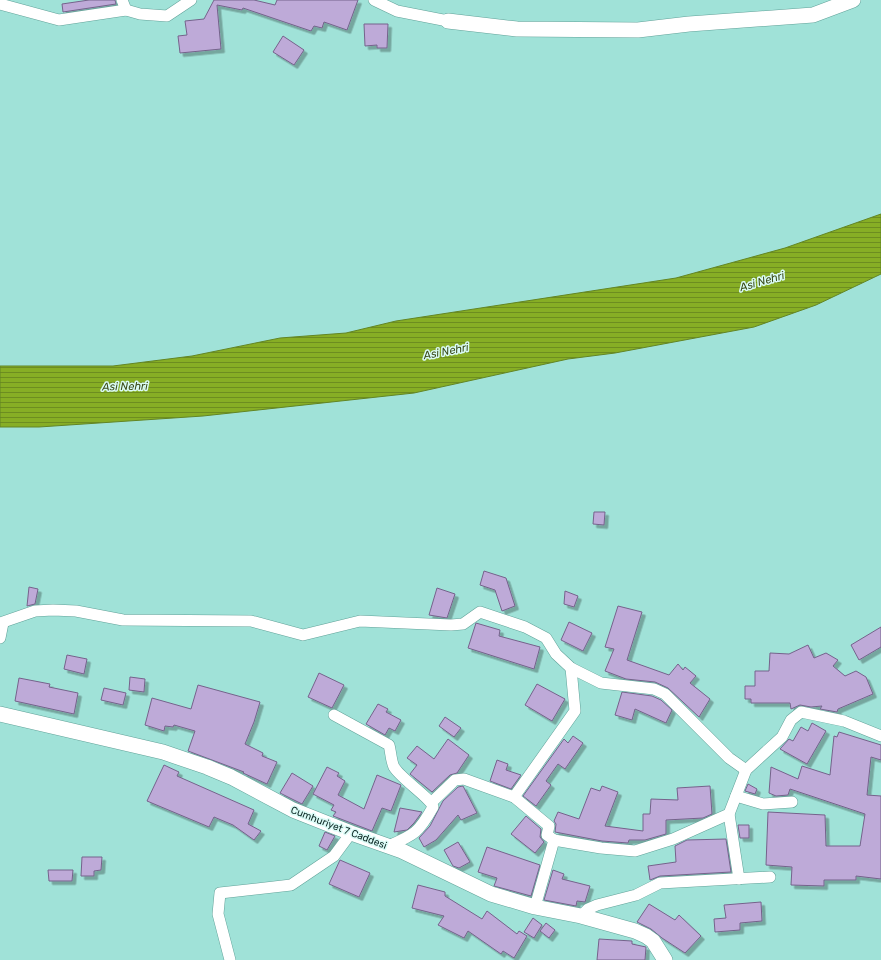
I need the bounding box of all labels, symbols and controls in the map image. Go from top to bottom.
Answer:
water label: Asi Nehri [737,269,786,294]
water label: Asi Nehri [421,341,470,362]
water label: Asi Nehri [101,380,148,393]
street label: Cumhuriyet 7 Caddesi [289,804,388,852]

